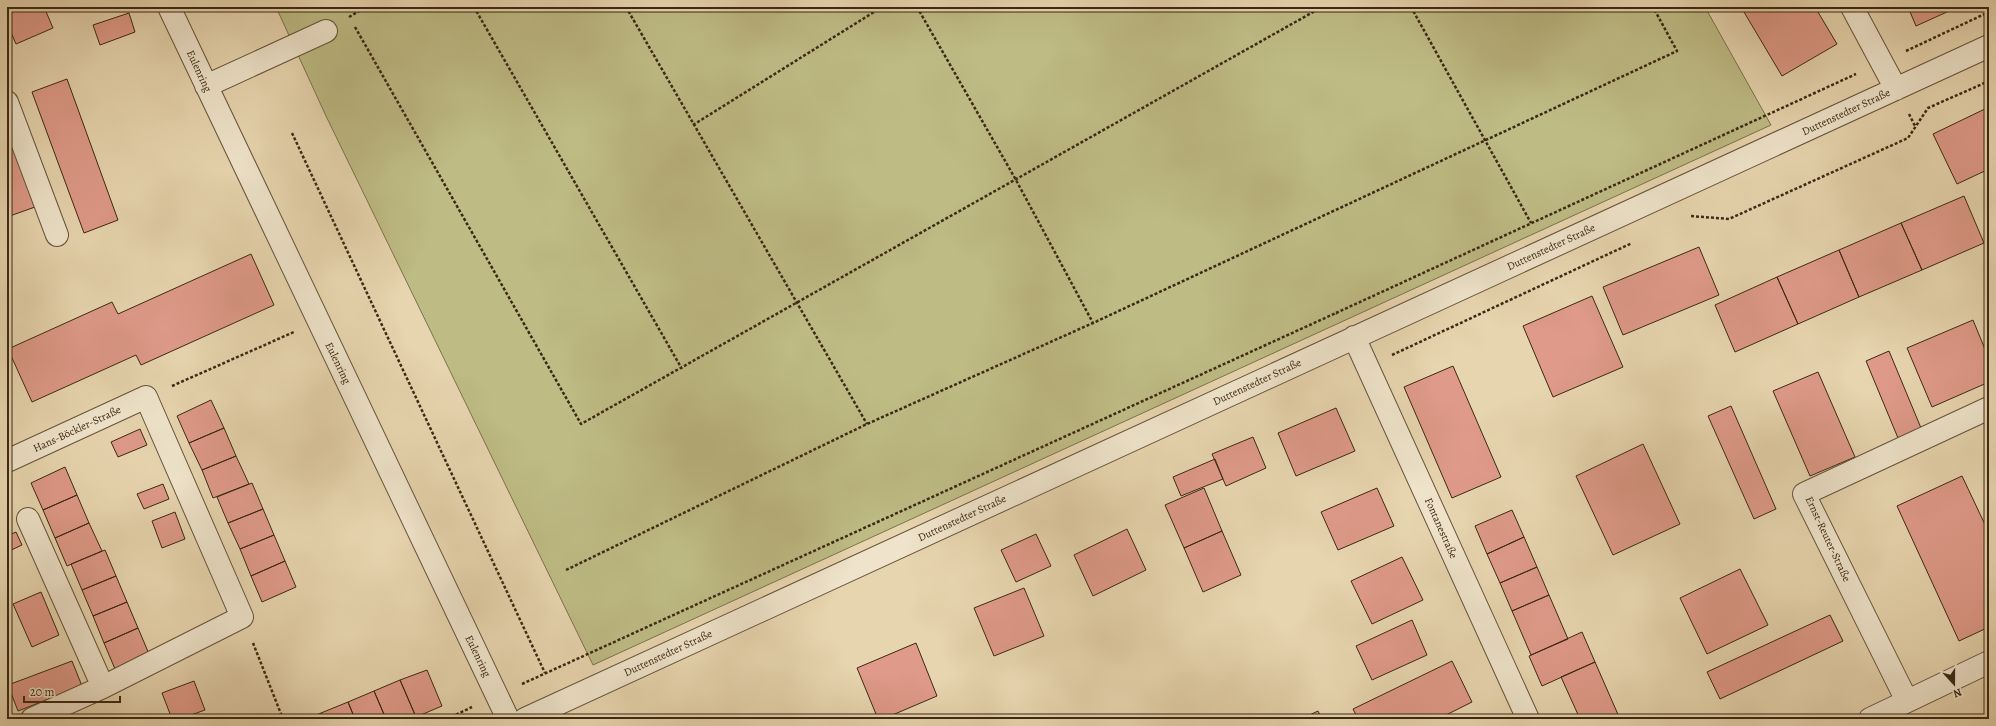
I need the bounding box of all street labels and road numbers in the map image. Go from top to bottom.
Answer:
street label: Eulenring [183,48,215,95]
street label: Duttenstedter Straße [1799,85,1893,139]
street label: Duttenstedter Straße [1504,220,1598,274]
street label: Eulenring [321,340,355,387]
street label: Duttenstedter Straße [1210,355,1304,409]
street label: Hans-Böckler-Straße [31,402,123,456]
street label: Duttenstedter Straße [915,491,1009,545]
street label: Ernst-Reuter-Straße [1802,494,1854,584]
street label: Fontanestraße [1421,495,1461,561]
street label: Duttenstedter Straße [621,626,715,680]
street label: Eulenring [461,633,495,680]

